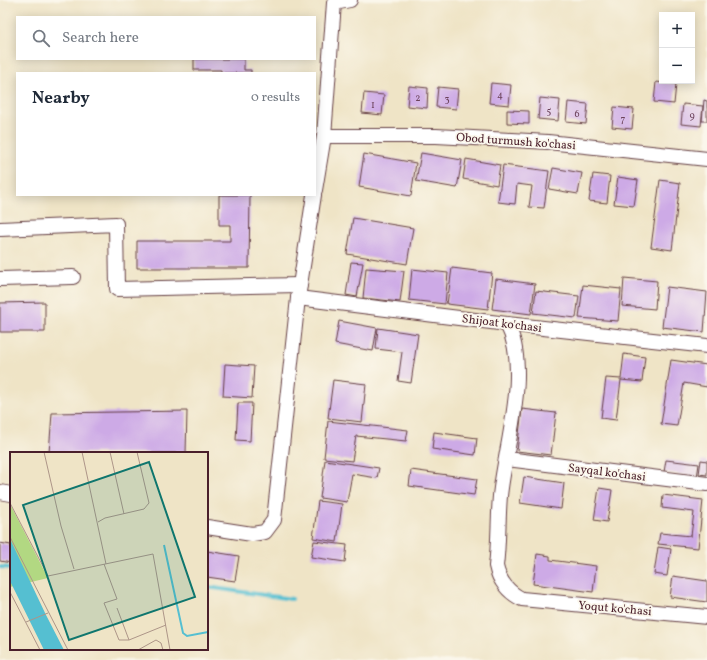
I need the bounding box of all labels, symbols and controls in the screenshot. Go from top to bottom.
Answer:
map controls [659,12,695,84]
button: + [659,12,695,48]
search box [16,16,316,60]
icon: search [30,27,52,49]
text: Search here [62,28,139,49]
button: − [659,48,695,84]
text: Nearby [32,87,90,110]
house number: 4 [497,88,503,102]
text: 0 results [251,89,300,107]
house number: 2 [415,91,421,105]
house number: 3 [444,92,450,106]
house number: 1 [371,98,375,112]
house number: 5 [547,104,552,118]
house number: 6 [574,107,580,121]
house number: 9 [689,109,695,123]
house number: 7 [621,112,626,126]
street label: Obod turmush ko'chasi [456,130,577,154]
street label: Shijoat ko'chasi [461,311,543,337]
inset map [10,452,208,650]
street label: Sayqal ko'chasi [567,460,647,486]
street label: Yoqut ko'chasi [577,598,653,620]

